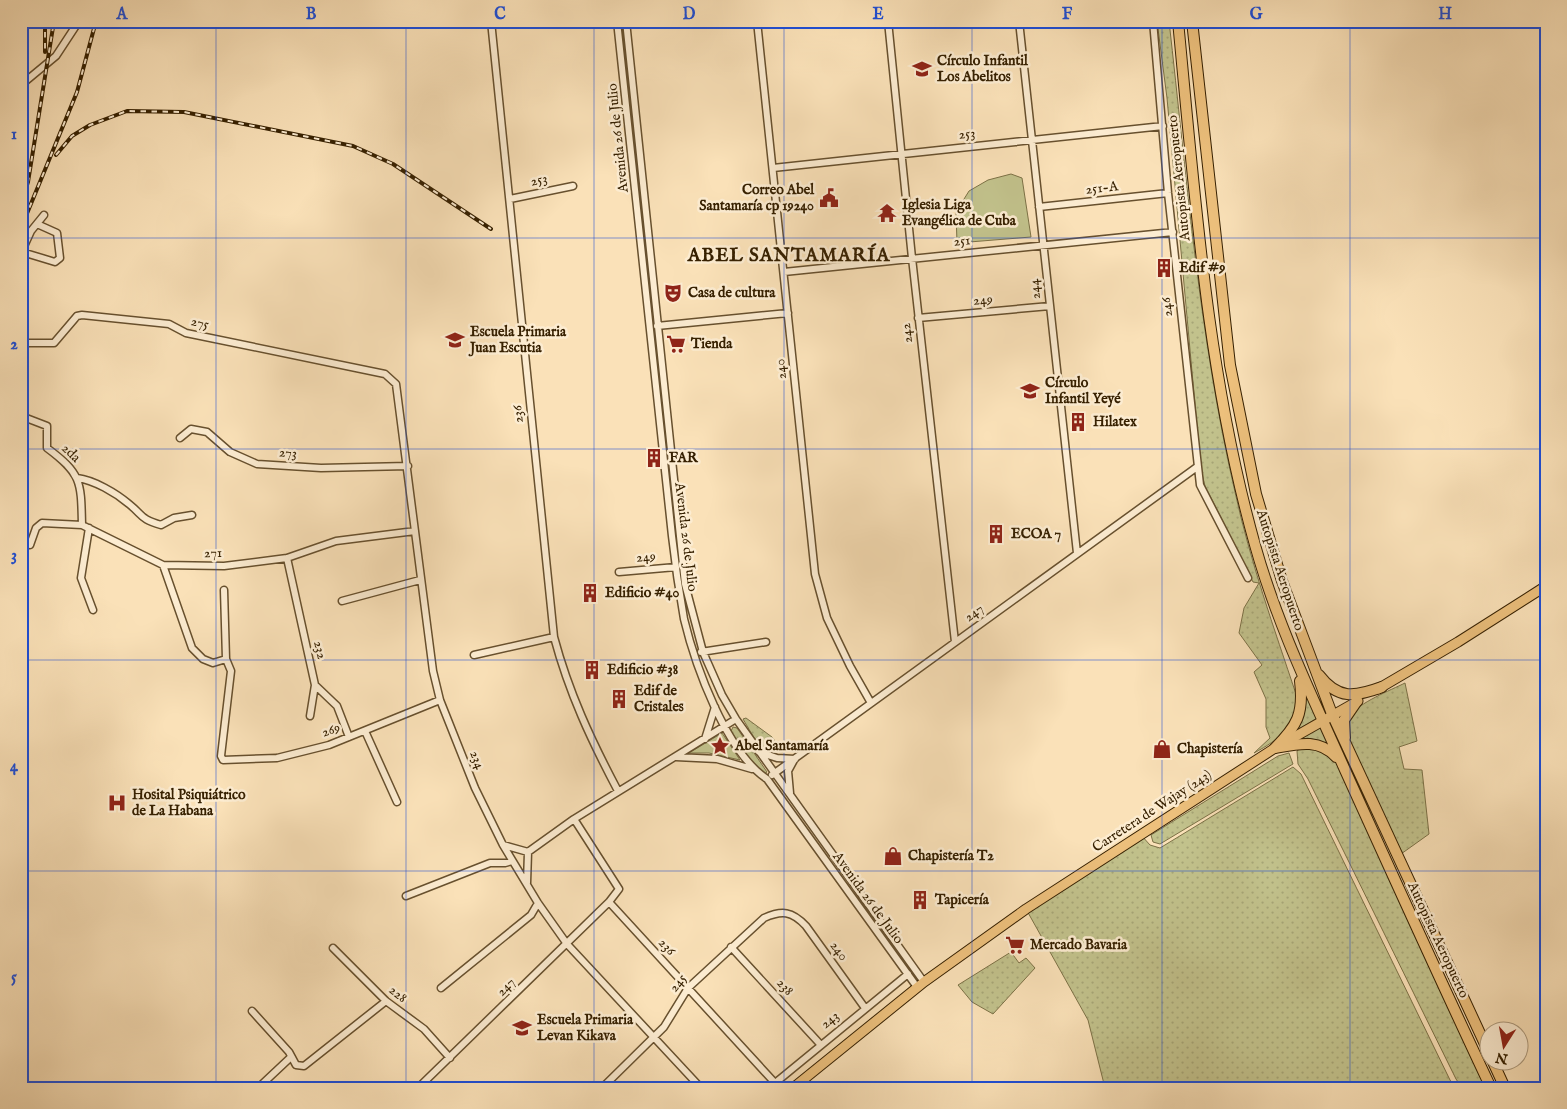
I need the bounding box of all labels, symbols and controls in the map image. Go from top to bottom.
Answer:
text: A [116,5,129,25]
text: B [306,5,317,25]
text: C [494,5,506,25]
text: D [683,5,696,25]
text: E [872,5,884,25]
text: F [1062,5,1073,25]
text: G [1250,5,1263,25]
text: H [1438,5,1452,25]
place label: Círculo Infantil Los Abelitos [937,52,1029,86]
school or university icon: Círculo Infantil Los Abelitos [911,58,933,80]
street label: Avenida 26 de Julio [603,82,633,194]
street label: Autopista Aeropuerto [1163,114,1195,243]
street label: 253 [958,124,976,144]
text: 1 [11,125,17,145]
street label: 253 [529,169,549,191]
street label: 251-A [1085,177,1120,199]
place label: Correo Abel Santamaría cp 19240 [699,181,815,215]
public building icon: Correo Abel Santamaría cp 19240 [818,187,840,209]
place label: Iglesia Liga Evangélica de Cuba [902,196,1017,230]
temple icon: Iglesia Liga Evangélica de Cuba [876,202,898,224]
street label: 251 [953,231,971,251]
district label: ABEL SANTAMARÍA [687,243,890,268]
building icon: Edif #9 [1153,257,1175,279]
place label: Edif #9 [1179,259,1225,277]
street label: 244 [1025,278,1045,300]
theatre icon: Casa de cultura [662,282,684,304]
place label: Casa de cultura [688,284,776,302]
street label: 249 [972,290,994,310]
street label: 246 [1157,295,1177,318]
street label: 275 [189,312,211,334]
street label: 242 [897,322,917,344]
place label: Escuela Primaria Juan Escutia [468,323,567,357]
school or university icon: Escuela Primaria Juan Escutia [444,329,466,351]
supermarket icon: Tienda [665,333,687,355]
text: 2 [10,335,18,355]
place label: Tienda [690,335,733,353]
street label: 240 [771,358,791,380]
place label: Círculo Infantil Yeyé [1045,374,1121,408]
school or university icon: Círculo Infantil Yeyé [1019,380,1041,402]
street label: 236 [508,403,528,424]
building icon: Hilatex [1067,411,1089,433]
place label: Hilatex [1093,413,1137,431]
street label: 2da [58,440,85,467]
street label: 273 [278,443,298,463]
building icon: FAR [643,447,665,469]
place label: FAR [669,449,699,467]
street label: Avenida 26 de Julio [670,481,702,593]
street label: Autopista Aeropuerto [1252,506,1308,633]
building icon: ECOA 7 [985,523,1007,545]
place label: ECOA 7 [1011,525,1062,543]
street label: 271 [204,544,222,562]
text: 3 [11,546,17,566]
street label: 249 [635,547,657,567]
building icon: Edificio #40 [579,582,601,604]
place label: Edificio #40 [605,584,679,602]
street label: 247 [961,600,987,626]
street label: 232 [309,639,331,661]
building icon: Edificio #38 [581,659,603,681]
place label: Edificio #38 [607,661,679,679]
place label: Edif de Cristales [634,682,684,716]
building icon: Edif de Cristales [608,688,630,710]
street label: 269 [319,718,343,742]
place icon: Abel Santamaría [709,735,731,757]
place label: Abel Santamaría [734,737,830,755]
shop icon: Chapistería [1151,738,1173,760]
place label: Chapistería [1177,740,1244,758]
street label: 234 [465,748,489,772]
text: 4 [10,757,19,777]
street label: Carretera de Wajay (243) [1089,766,1215,856]
place label: Hosital Psiquiátrico de La Habana [132,786,246,820]
hospital icon: Hosital Psiquiátrico de La Habana [106,792,128,814]
shop icon: Chapistería T2 [882,845,904,867]
place label: Chapistería T2 [908,847,994,865]
street label: Avenida 26 de Julio [828,848,908,948]
street label: Autopista Aeropuerto [1403,878,1473,1001]
building icon: Tapicería [909,889,931,911]
place label: Tapicería [934,891,990,909]
street label: 236 [654,934,680,960]
supermarket icon: Mercado Bavaria [1004,934,1026,956]
place label: Mercado Bavaria [1030,936,1128,954]
street label: 240 [826,937,852,965]
text: 5 [11,968,17,988]
street label: 245 [665,970,691,996]
street label: 247 [493,974,519,1000]
street label: 238 [773,975,797,999]
street label: 228 [385,981,411,1007]
street label: 243 [817,1007,843,1033]
place label: Escuela Primaria Levan Kikava [537,1011,634,1045]
school or university icon: Escuela Primaria Levan Kikava [511,1017,533,1039]
north arrow [1480,1022,1530,1072]
text: N [1494,1048,1510,1068]

